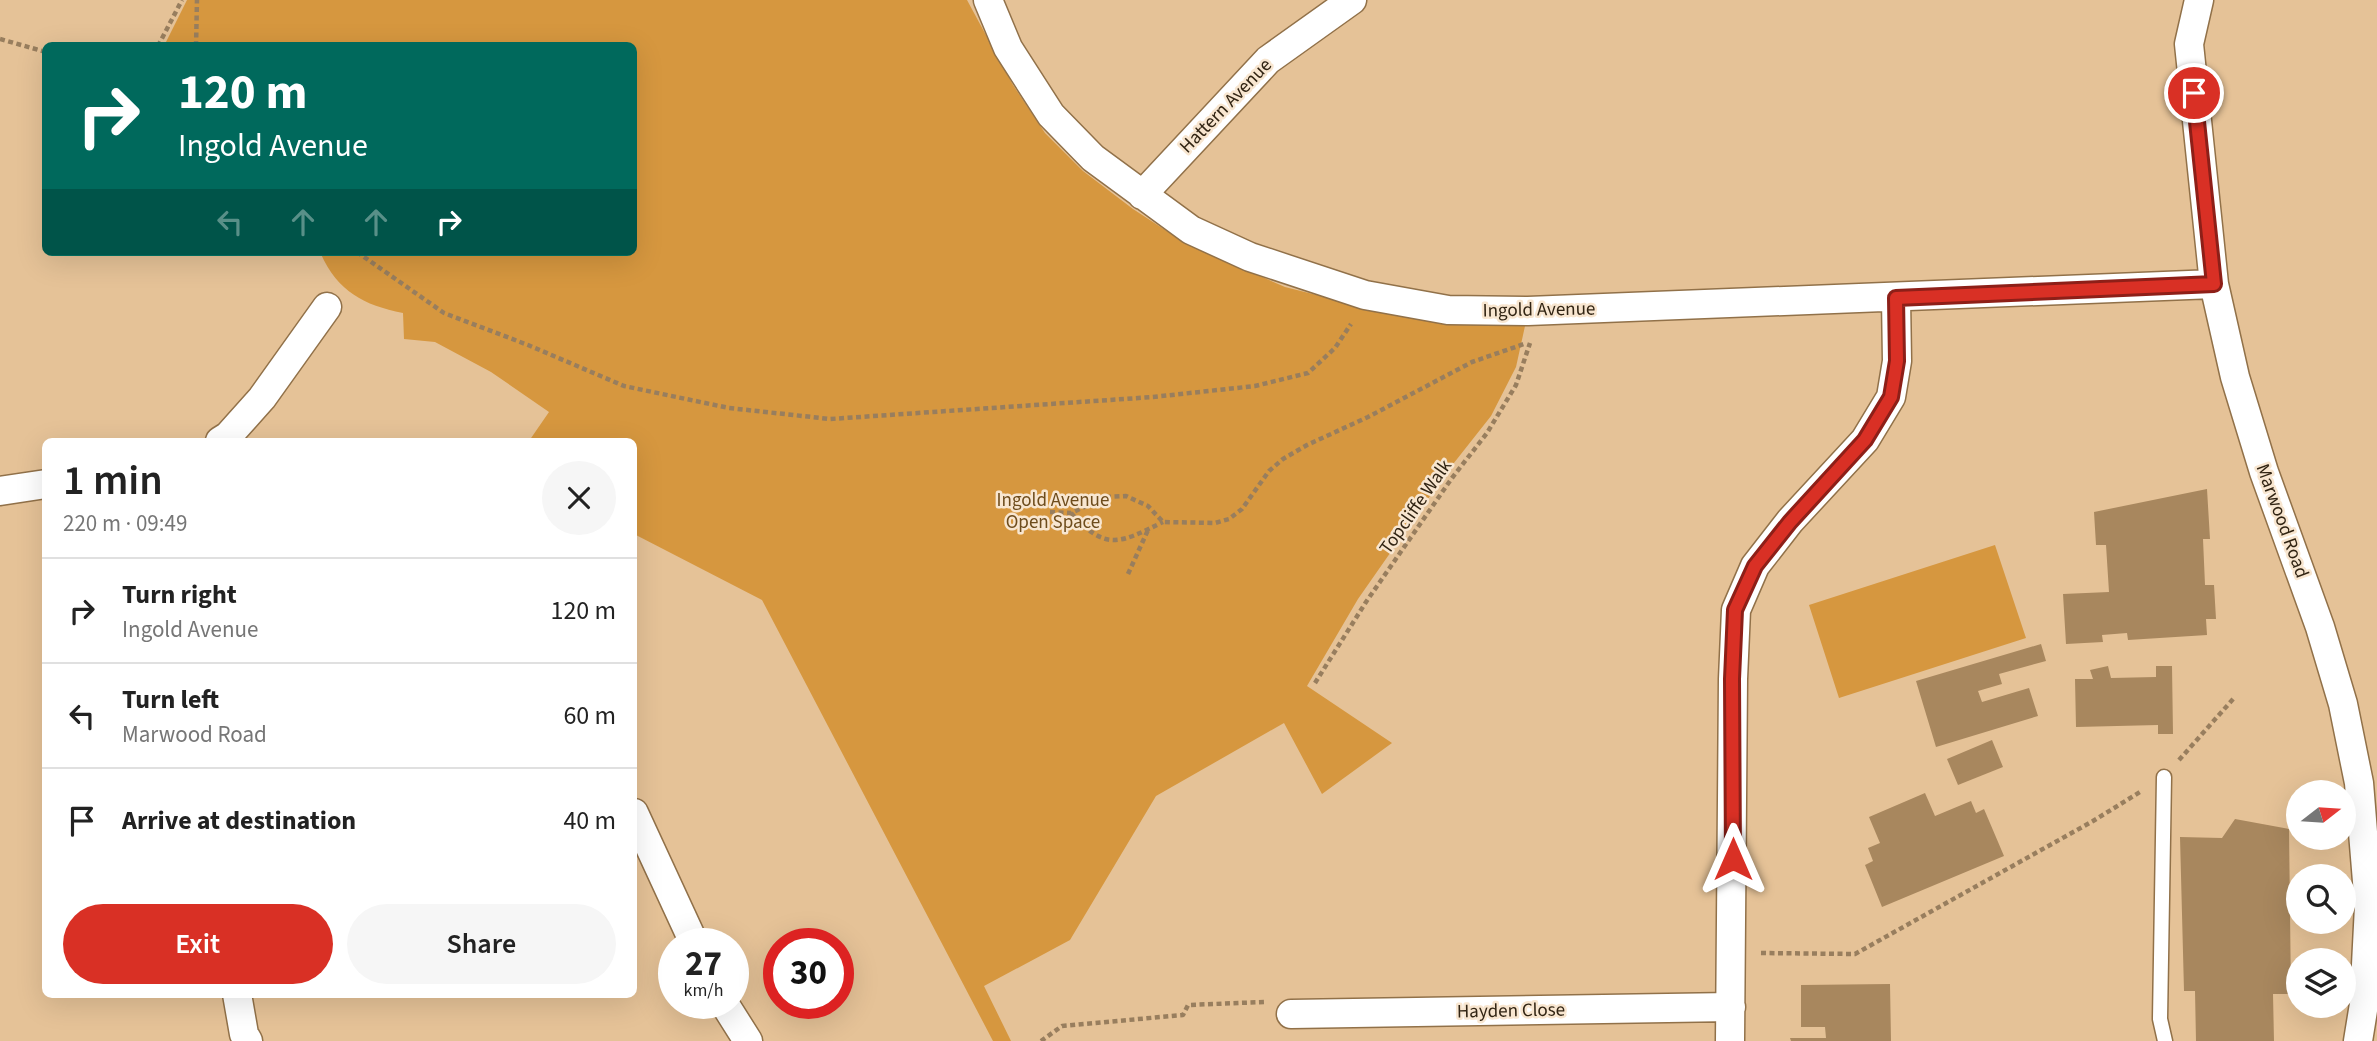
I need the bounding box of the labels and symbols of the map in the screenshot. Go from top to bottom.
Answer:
street label: Hattern Avenue [1174,52,1278,160]
pin [2164,63,2224,123]
street label: Ingold Avenue [1482,296,1596,324]
street label: Topcliffe Walk [1373,454,1459,560]
street label: Marwood Road [2249,460,2315,582]
park label: Ingold Avenue Open Space [997,487,1109,536]
north arrow [2286,780,2356,850]
position arrow [1696,822,1770,896]
speed limit sign: 30 [763,928,854,1019]
street label: Hayden Close [1457,997,1565,1025]

